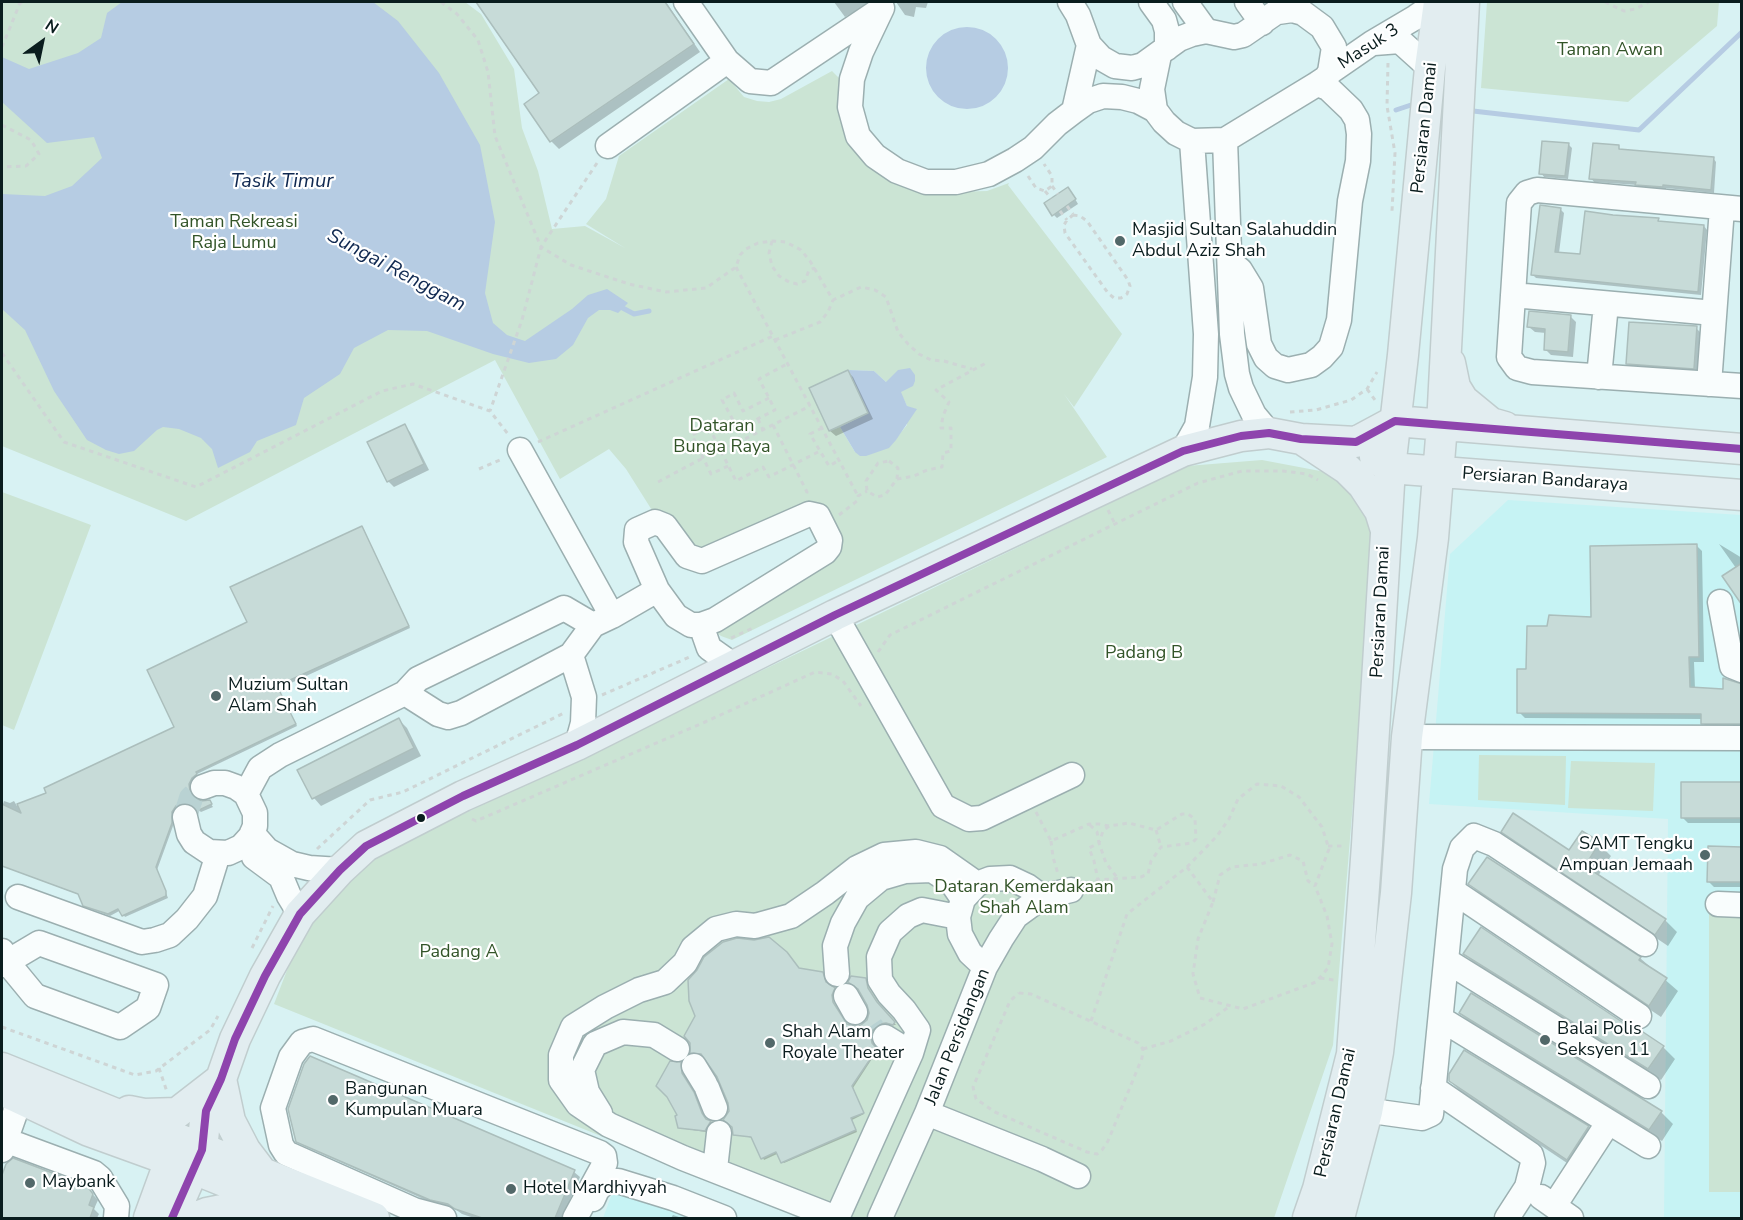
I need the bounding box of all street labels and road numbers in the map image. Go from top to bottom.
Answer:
street label: Masuk 3 [1335,19,1403,75]
street label: Persiaran Damai [1407,61,1443,195]
street label: Persiaran Bandaraya [1461,463,1629,497]
street label: Persiaran Damai [1367,545,1395,679]
street label: Jalan Persidangan [921,966,995,1108]
street label: Persiaran Damai [1311,1046,1361,1180]

